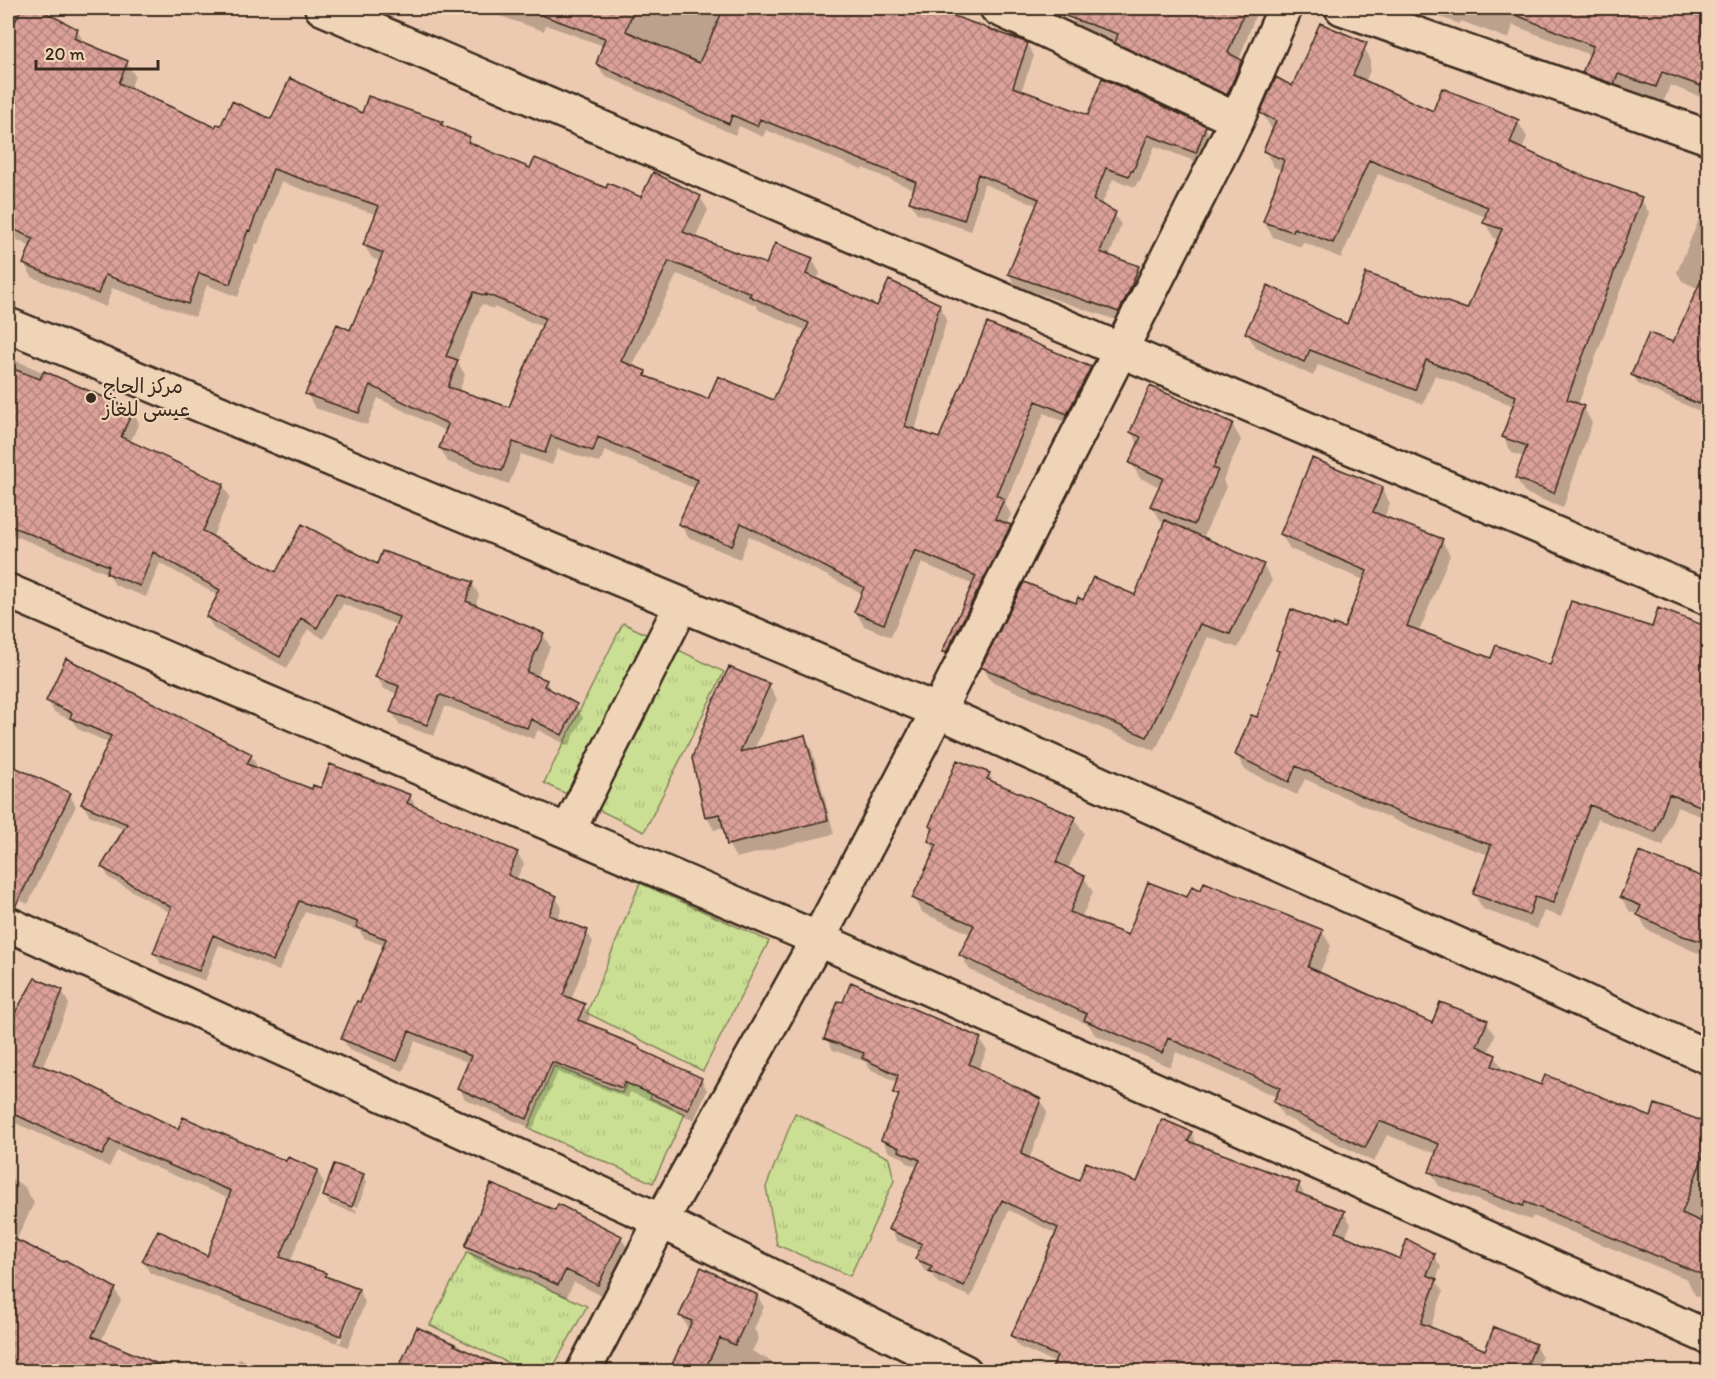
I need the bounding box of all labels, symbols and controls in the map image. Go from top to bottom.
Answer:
scale bar [36,33,158,71]
text: 20 m [45,43,85,65]
place label: مركز الحاج عيسى للغاز [101,374,190,422]
marker: مركز الحاج عيسى للغاز [84,391,98,405]

